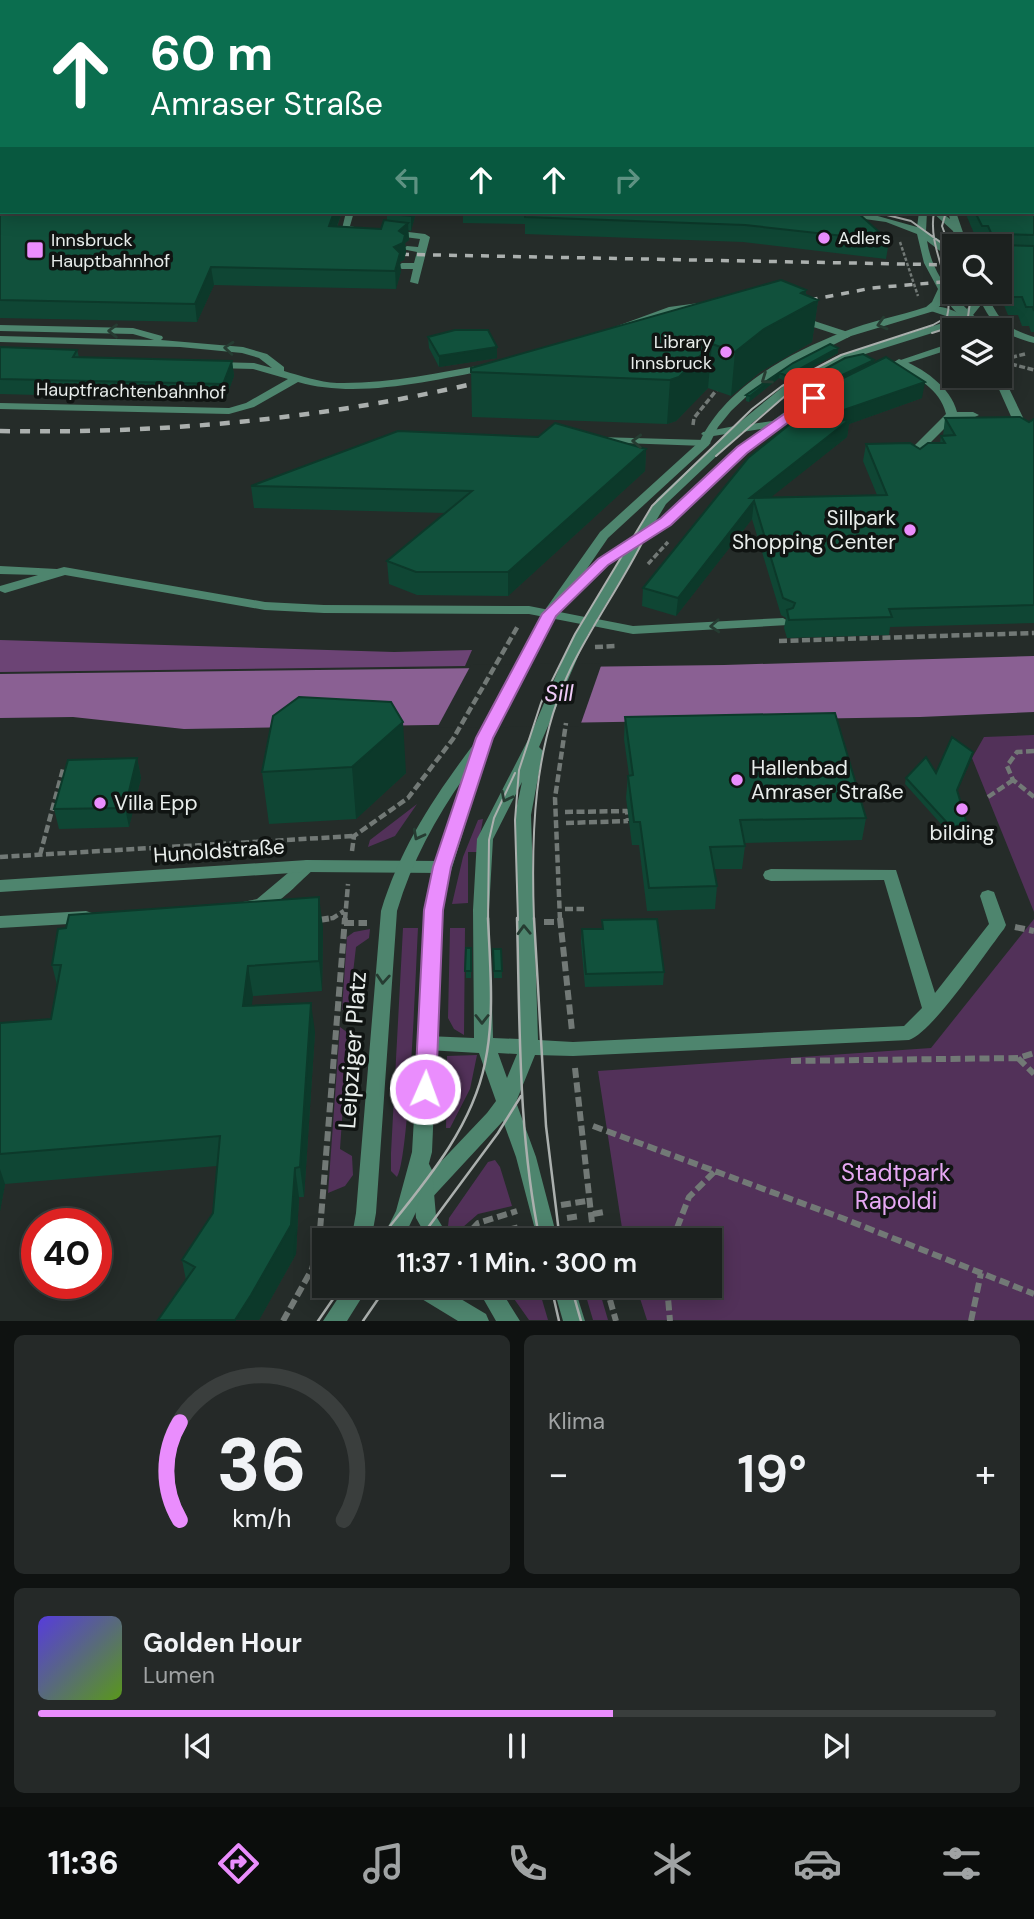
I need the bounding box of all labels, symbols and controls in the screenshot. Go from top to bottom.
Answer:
text: 60 m [150,21,273,85]
icon: ahead [35,28,126,119]
text: Amraser Straße [150,83,383,125]
icon: left [389,161,427,199]
icon: ahead [462,161,500,199]
icon: ahead [535,161,573,199]
icon: right [608,161,646,199]
place label: Adlers [838,226,891,250]
place label: Innsbruck Hauptbahnhof [51,228,170,273]
marker: Adlers [816,230,832,246]
map controls [942,234,1012,388]
button: search [942,234,1012,304]
marker: Innsbruck Hauptbahnhof [25,240,45,260]
one-way arrow [876,316,889,330]
button: layers [942,318,1012,388]
one-way arrow [108,323,118,339]
place label: Library Innsbruck [630,330,712,375]
one-way arrow [224,341,235,356]
marker: Library Innsbruck [718,344,734,360]
pin [784,368,844,428]
one-way arrow [761,371,774,383]
street label: Hauptfrachtenbahnhof [36,377,226,405]
icon: arrive [795,379,833,417]
one-way arrow [631,433,641,449]
place label: Sillpark Shopping Center [732,504,896,556]
marker: Sillpark Shopping Center [902,522,918,538]
one-way arrow [709,619,720,634]
water label: Sill [544,678,575,708]
place label: Hallenbad Amraser Straße [751,754,904,806]
marker: Hallenbad Amraser Straße [729,772,745,788]
place label: Villa Epp [114,789,198,817]
one-way arrow [501,790,515,802]
marker: Villa Epp [92,795,108,811]
marker: bilding [954,801,970,817]
place label: bilding [930,819,995,847]
one-way arrow [413,827,427,840]
street label: Hunoldstraße [152,832,286,870]
one-way arrow [517,924,532,935]
street label: Leipziger Platz [331,970,373,1130]
one-way arrow [376,974,391,985]
one-way arrow [474,1014,490,1025]
position arrow [388,1052,462,1126]
park label: Stadtpark Rapoldi [841,1157,951,1216]
speed limit sign: 40 [21,1208,112,1299]
text: 11:37 · 1 Min. · 300 m [397,1246,637,1280]
text: Klima [548,1406,605,1436]
text: 36 [217,1419,307,1514]
text: 19° [737,1440,807,1508]
text: − [548,1449,569,1499]
text: + [975,1449,996,1499]
text: km/h [232,1502,292,1535]
text: Golden Hour [143,1626,302,1660]
text: Lumen [143,1660,215,1690]
icon: previous [179,1727,217,1765]
icon: pause [498,1727,536,1765]
icon: next [817,1727,855,1765]
icon: directions [214,1839,263,1888]
icon: music [359,1839,408,1888]
icon: phone [503,1839,552,1888]
icon: climate [648,1839,697,1888]
icon: car [793,1839,842,1888]
icon: filters [937,1839,986,1888]
text: 11:36 [48,1842,119,1884]

